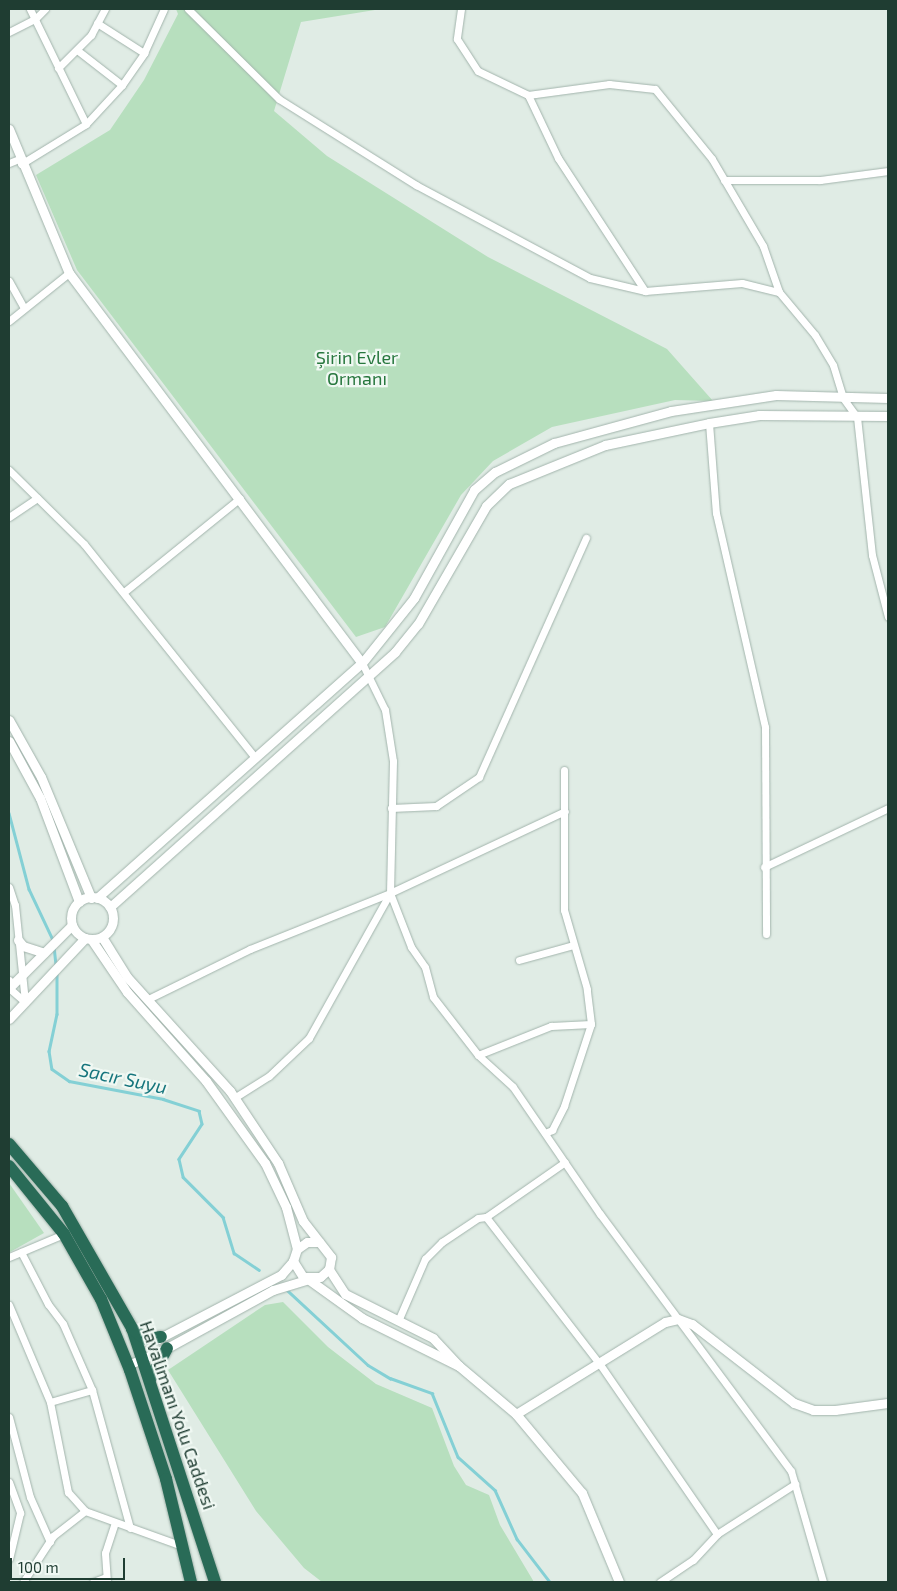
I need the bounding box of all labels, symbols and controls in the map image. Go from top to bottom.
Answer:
park label: Şirin Evler Ormanı [316,347,398,389]
water label: Sacır Suyu [77,1058,169,1098]
street label: Havalimanı Yolu Caddesi [135,1318,221,1512]
scale bar [12,1548,128,1580]
text: 100 m [18,1558,59,1576]

